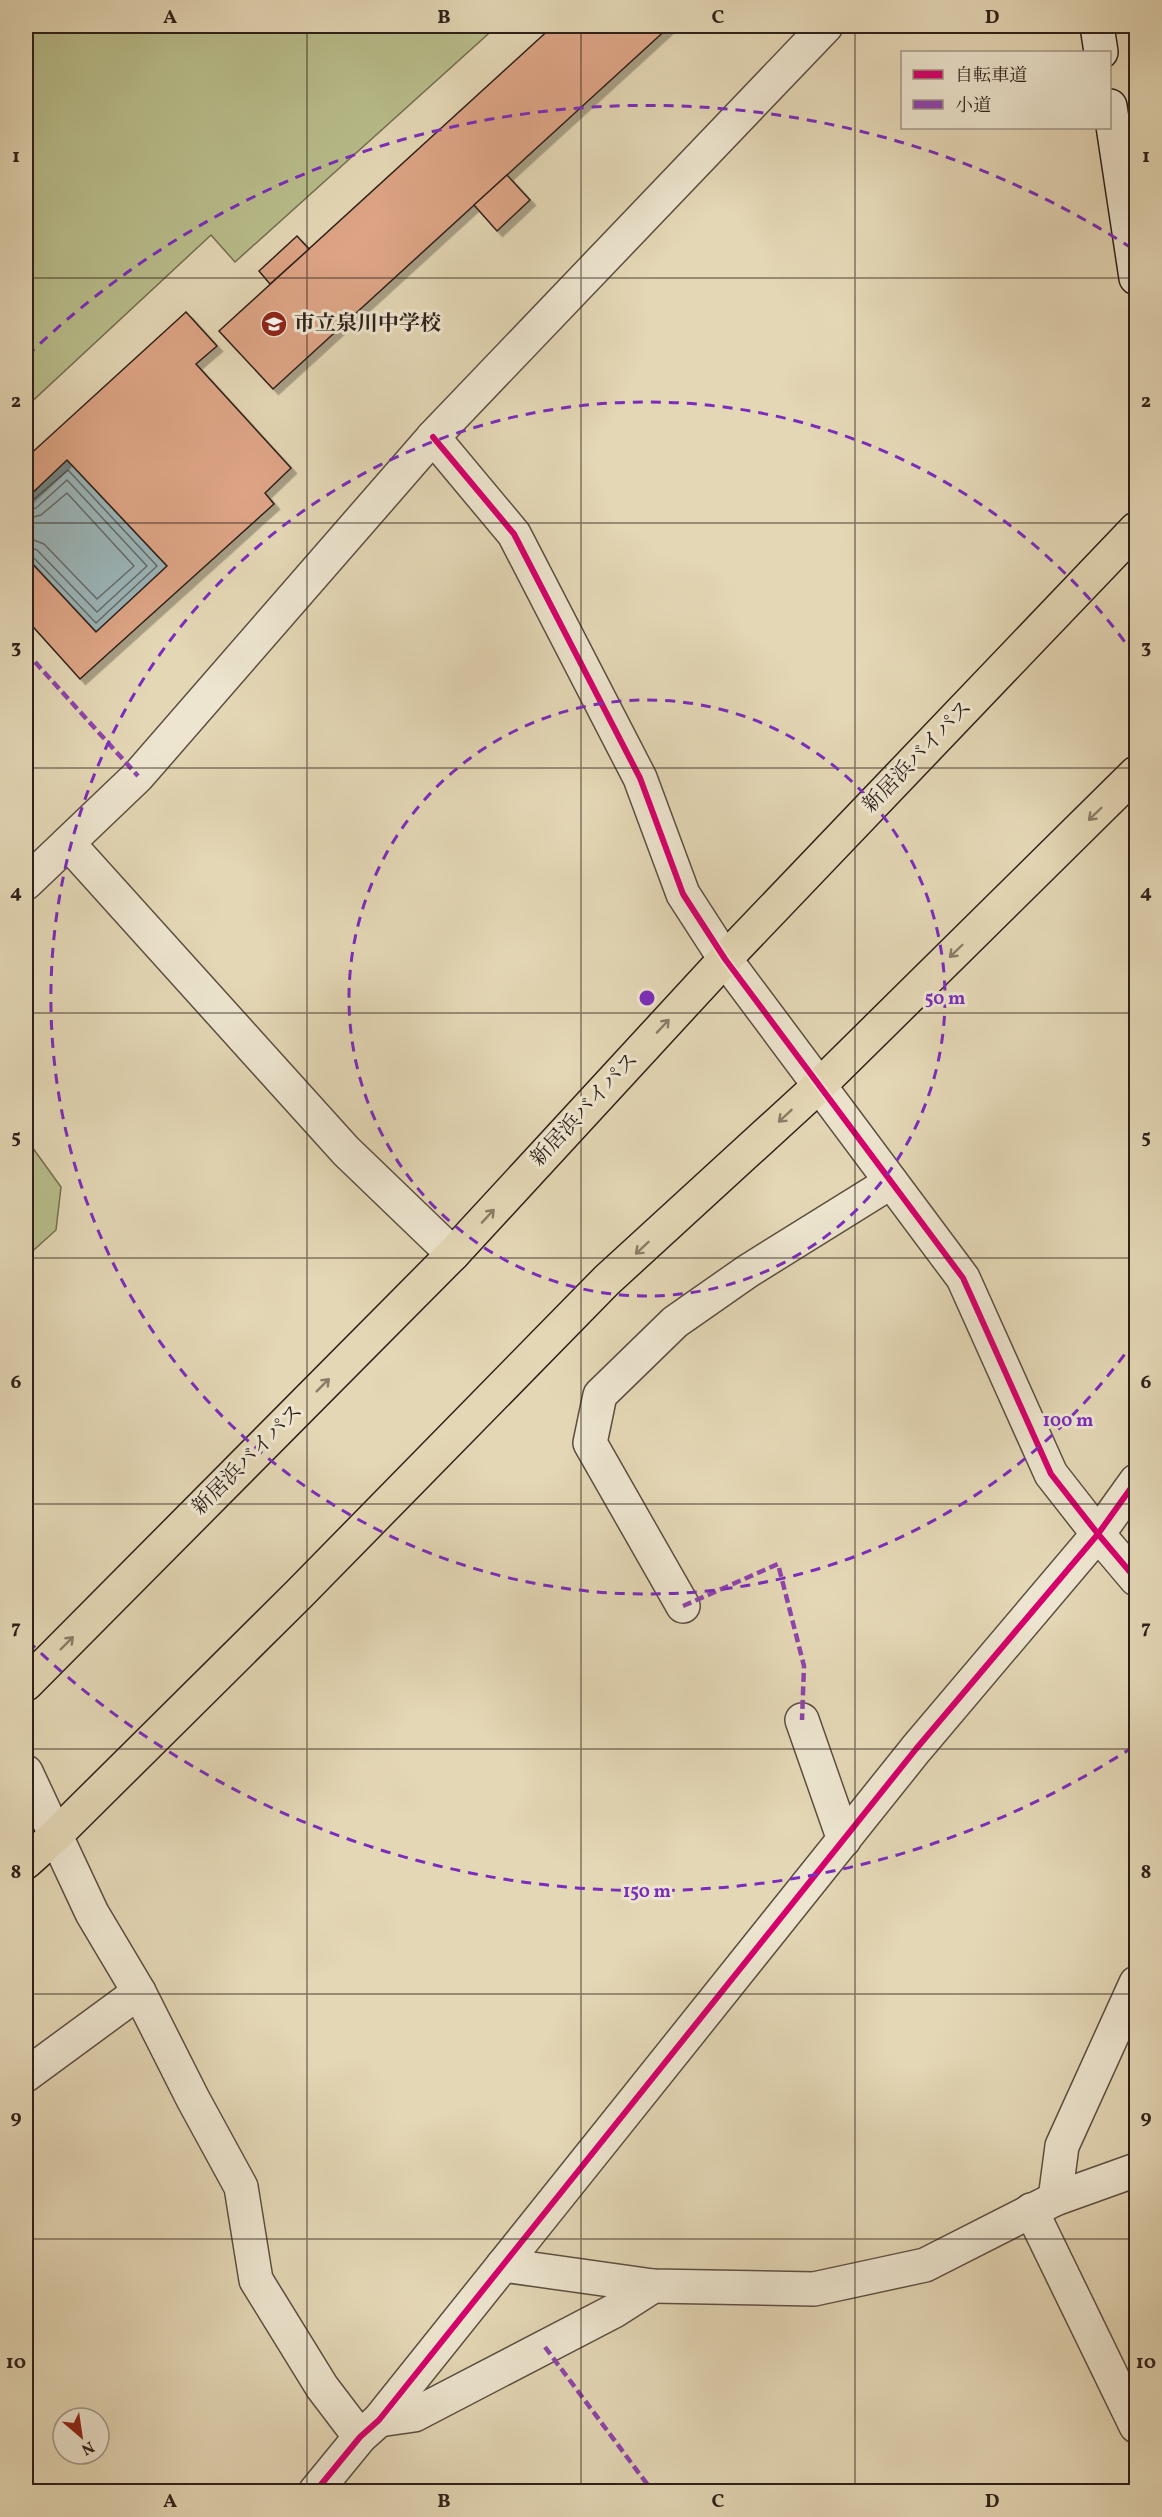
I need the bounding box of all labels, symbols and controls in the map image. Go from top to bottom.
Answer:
text: A [163,4,177,32]
text: B [437,4,451,32]
text: C [712,4,725,32]
text: D [985,4,999,32]
legend [901,51,1111,129]
text: 自転車道 [955,64,1027,89]
text: 小道 [955,94,991,119]
text: 1 [12,143,20,171]
text: 1 [1142,143,1150,171]
school or university icon: 市立泉川中学校 [259,309,289,339]
place label: 市立泉川中学校 [294,310,441,339]
text: 2 [11,388,21,416]
text: 2 [1141,388,1151,416]
text: 3 [11,634,21,662]
text: 3 [1141,634,1151,662]
street label: 新居浜バイパス [857,694,979,820]
one-way arrow [1087,807,1102,822]
text: 4 [10,879,22,907]
text: 4 [1140,879,1152,907]
one-way arrow [948,944,963,958]
text: 50 m [925,987,965,1012]
centre of rings [637,988,657,1008]
one-way arrow [656,1019,670,1034]
street label: 新居浜バイパス [524,1047,646,1173]
one-way arrow [778,1109,793,1123]
text: 5 [11,1124,21,1152]
text: 5 [1141,1124,1151,1152]
one-way arrow [481,1209,495,1224]
one-way arrow [635,1241,650,1255]
text: 6 [11,1369,22,1397]
text: 6 [1141,1369,1152,1397]
one-way arrow [315,1378,330,1393]
street label: 新居浜バイパス [186,1398,310,1522]
text: 100 m [1043,1409,1093,1434]
text: 7 [11,1614,21,1642]
text: 7 [1141,1614,1151,1642]
one-way arrow [59,1635,74,1650]
text: 8 [11,1859,21,1887]
text: 8 [1141,1859,1151,1887]
text: 150 m [623,1880,671,1905]
text: 9 [10,2104,22,2132]
text: 9 [1140,2104,1152,2132]
text: 10 [6,2349,26,2377]
text: 10 [1136,2349,1156,2377]
north arrow [51,2406,111,2466]
text: N [77,2435,98,2460]
text: A [163,2488,177,2516]
text: B [437,2488,451,2516]
text: C [712,2488,725,2516]
text: D [985,2488,999,2516]

